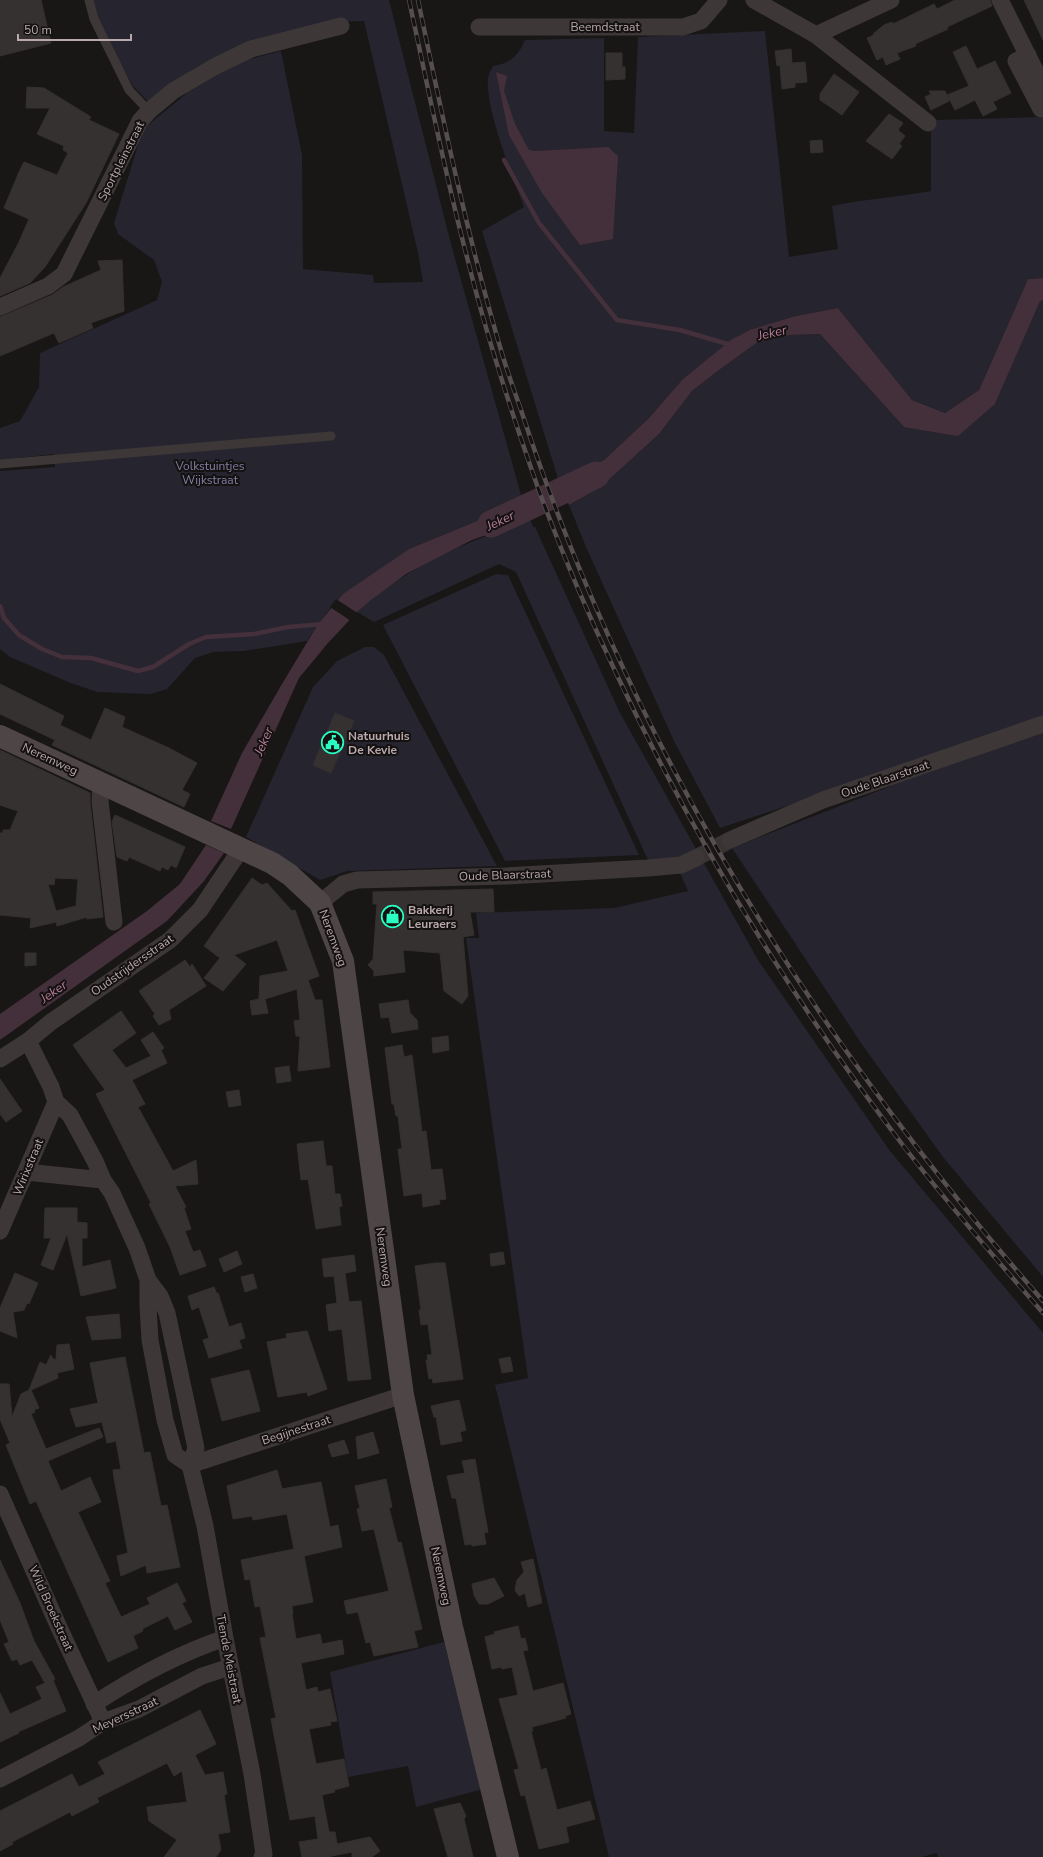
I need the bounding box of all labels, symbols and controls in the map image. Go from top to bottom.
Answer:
scale bar [18,16,131,42]
street label: Beemdstraat [570,19,640,35]
text: 50 m [24,22,52,38]
street label: Sportpleinstraat [94,118,148,204]
water label: Jeker [755,321,789,345]
park label: Volkstuintjes Wijkstraat [174,458,245,488]
water label: Jeker [483,506,518,536]
water label: Jeker [249,724,278,759]
place label: Natuurhuis De Kevie [348,728,410,758]
public building icon: Natuurhuis De Kevie [320,730,346,756]
street label: Neremweg [20,739,80,779]
street label: Oude Blaarstraat [839,756,932,802]
street label: Oude Blaarstraat [459,865,552,885]
place label: Bakkerij Leuraers [408,902,456,932]
shop icon: Bakkerij Leuraers [380,904,406,930]
street label: Neremweg [315,907,351,969]
street label: Oudstrijdersstraat [88,930,177,999]
water label: Jeker [36,976,71,1008]
street label: Wirixstraat [9,1135,47,1198]
street label: Neremweg [372,1226,396,1288]
street label: Begijnestraat [260,1411,333,1449]
street label: Neremweg [427,1545,455,1607]
street label: Wild Broekstraat [25,1563,77,1654]
street label: Tiende Meistraat [213,1613,246,1706]
street label: Meyersstraat [90,1693,161,1737]

